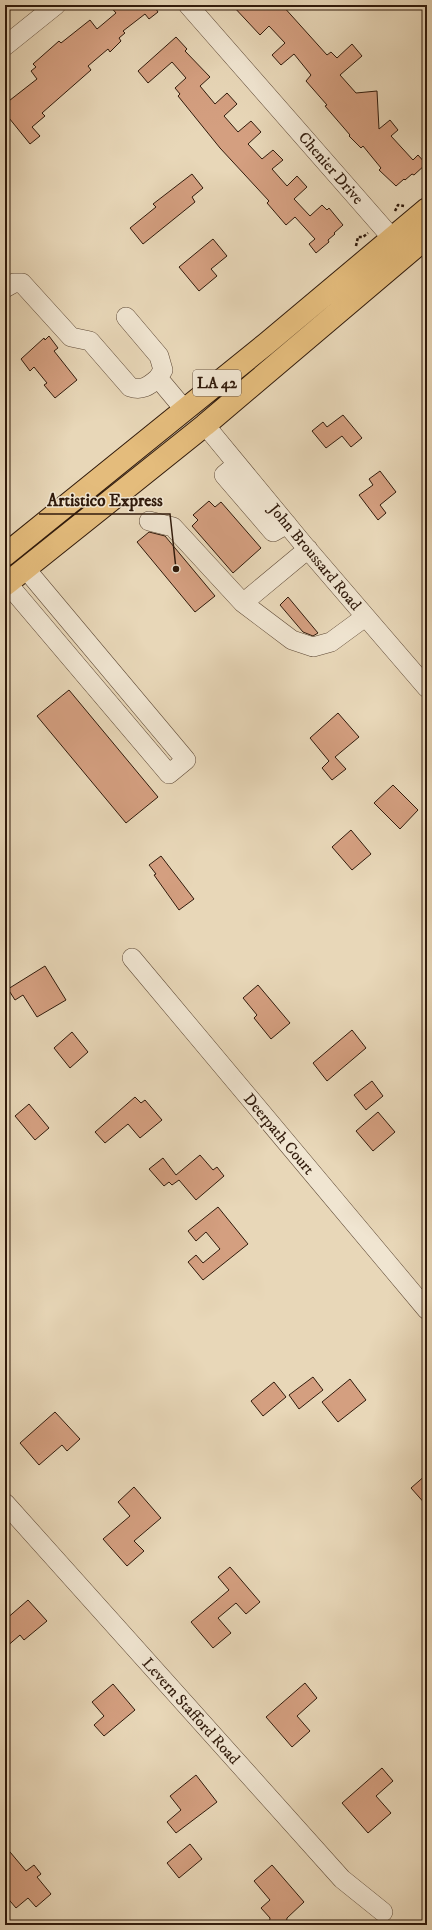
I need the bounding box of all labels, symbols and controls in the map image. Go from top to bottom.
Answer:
street label: Chenier Drive [294,128,368,209]
road number: LA 42 [193,370,241,396]
callout: Artistico Express [39,485,170,514]
text: Artistico Express [46,490,163,512]
street label: John Broussard Road [263,498,366,615]
street label: Deerpath Court [239,1089,319,1179]
street label: Levern Stafford Road [138,1653,244,1769]

